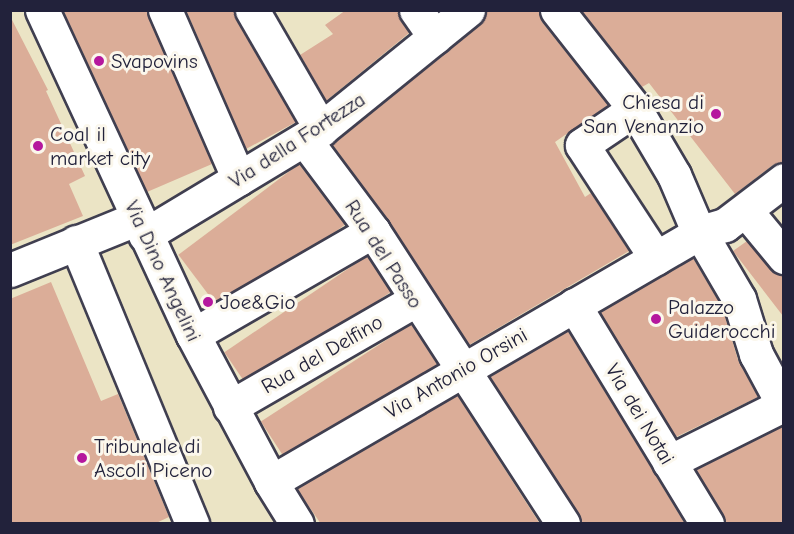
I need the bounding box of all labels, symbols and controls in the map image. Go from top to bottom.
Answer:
place label: Svapovins [111,48,198,74]
marker: Svapovins [92,54,106,68]
street label: Via della Fortezza [224,87,370,193]
place label: Chiesa di San Venanzio [583,89,704,139]
marker: Chiesa di San Venanzio [709,107,723,121]
place label: Coal il market city [50,121,150,171]
marker: Coal il market city [31,139,45,153]
street label: Rua del Passo [340,195,428,313]
street label: Via Dino Angelini [119,196,207,346]
place label: Joe&Gio [220,289,296,315]
place label: Palazzo Guiderocchi [668,294,776,344]
marker: Joe&Gio [201,295,215,309]
street label: Rua del Delfino [257,309,387,399]
marker: Palazzo Guiderocchi [649,312,663,326]
street label: Via Antonio Orsini [380,322,532,424]
street label: Via dei Notai [600,359,680,469]
place label: Tribunale di Ascoli Piceno [94,433,212,483]
marker: Tribunale di Ascoli Piceno [75,451,89,465]

